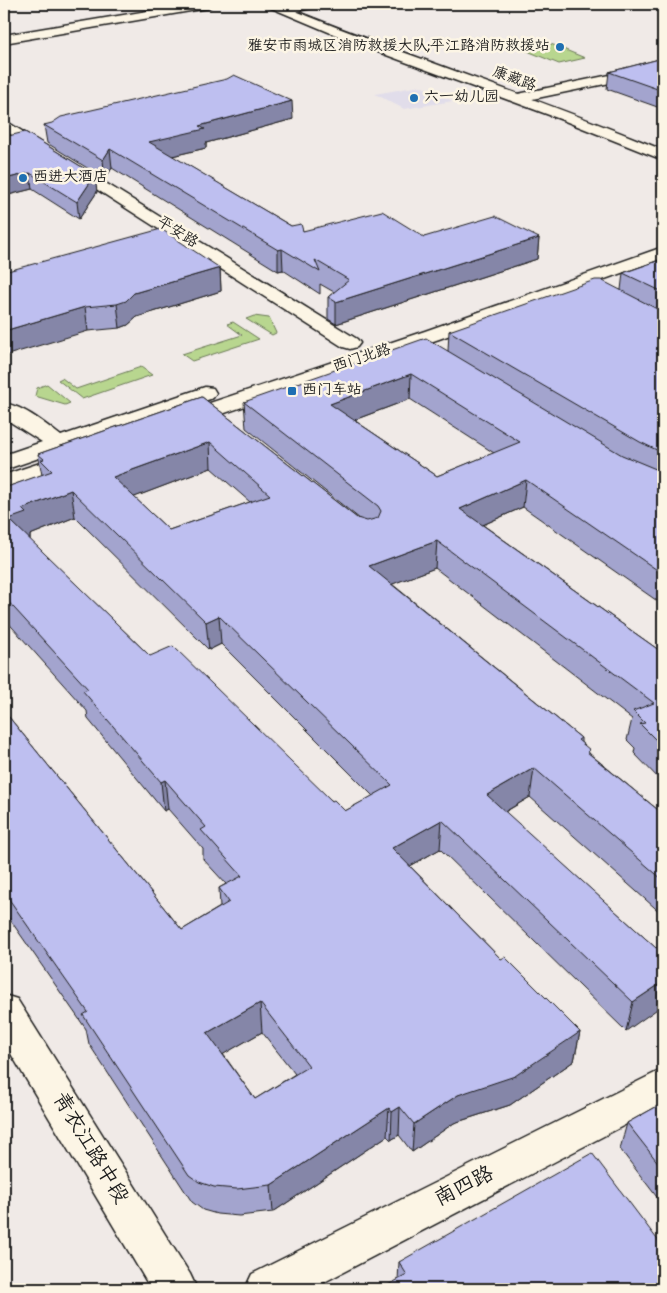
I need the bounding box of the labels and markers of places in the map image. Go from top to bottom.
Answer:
place label: 雅安市雨城区消防救援大队;平江路消防救援站 [248,36,550,58]
marker: 雅安市雨城区消防救援大队;平江路消防救援站 [554,41,566,53]
place label: 六一幼儿园 [424,87,499,109]
marker: 六一幼儿园 [408,92,420,104]
place label: 西进大酒店 [33,167,108,189]
marker: 西进大酒店 [17,172,29,184]
place label: 西门车站 [302,380,362,402]
marker: 西门车站 [286,385,298,397]

